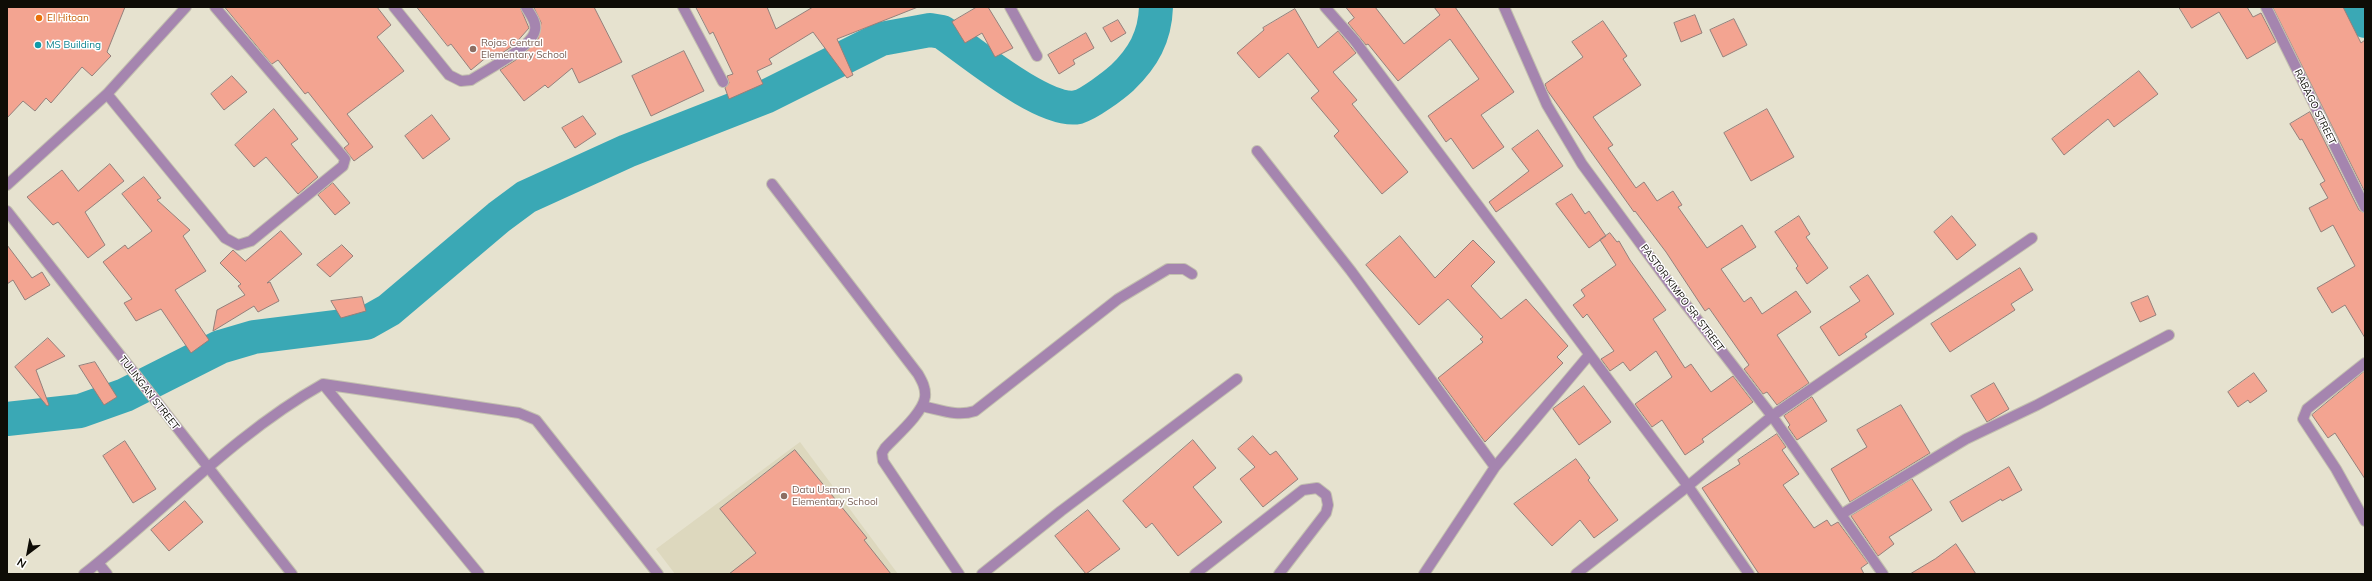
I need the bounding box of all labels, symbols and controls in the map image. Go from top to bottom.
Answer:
place label: El Hitoan [47,12,89,24]
marker: El Hitoan [34,13,44,23]
place label: Rojas Central Elementary School [481,37,567,60]
place label: MS Building [46,39,101,51]
marker: MS Building [33,40,43,50]
marker: Rojas Central Elementary School [468,44,478,54]
street label: RABAGO STREET [2292,67,2338,147]
street label: PASTOR KIMPO SR. STREET [1638,242,1726,354]
street label: TULINGAN STREET [116,354,182,432]
place label: Datu Usman Elementary School [792,484,878,508]
marker: Datu Usman Elementary School [779,491,789,501]
north arrow [8,533,48,573]
text: N [14,555,29,571]

